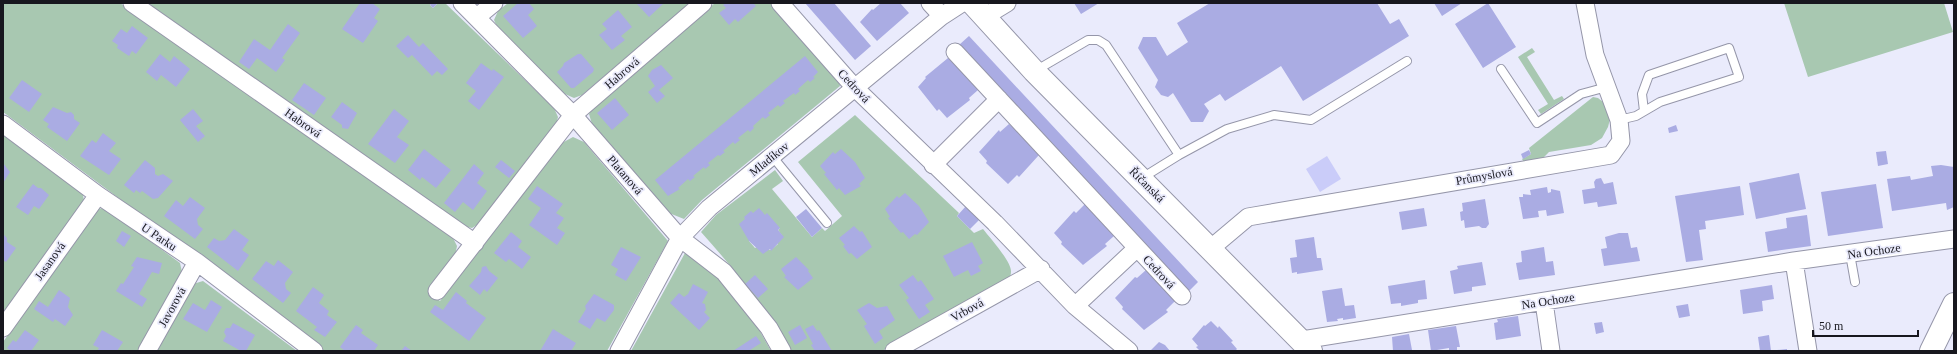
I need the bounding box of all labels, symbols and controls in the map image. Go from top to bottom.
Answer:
street label: Habrová [602,54,643,92]
street label: Cedrová [835,66,873,106]
street label: Habrová [282,105,324,141]
street label: Mladíkov [746,139,792,179]
street label: Platanová [604,153,646,198]
street label: Říčanská [1126,164,1168,206]
street label: Průmyslová [1455,164,1514,188]
street label: U Parku [139,220,179,254]
street label: Jasanová [32,239,69,283]
street label: Na Ochoze [1846,240,1902,262]
street label: Cedrová [1140,252,1178,292]
street label: Javorová [155,284,189,329]
street label: Na Ochoze [1520,290,1576,312]
street label: Vrbová [948,295,986,325]
scale bar [1813,312,1918,338]
text: 50 m [1819,319,1844,333]

